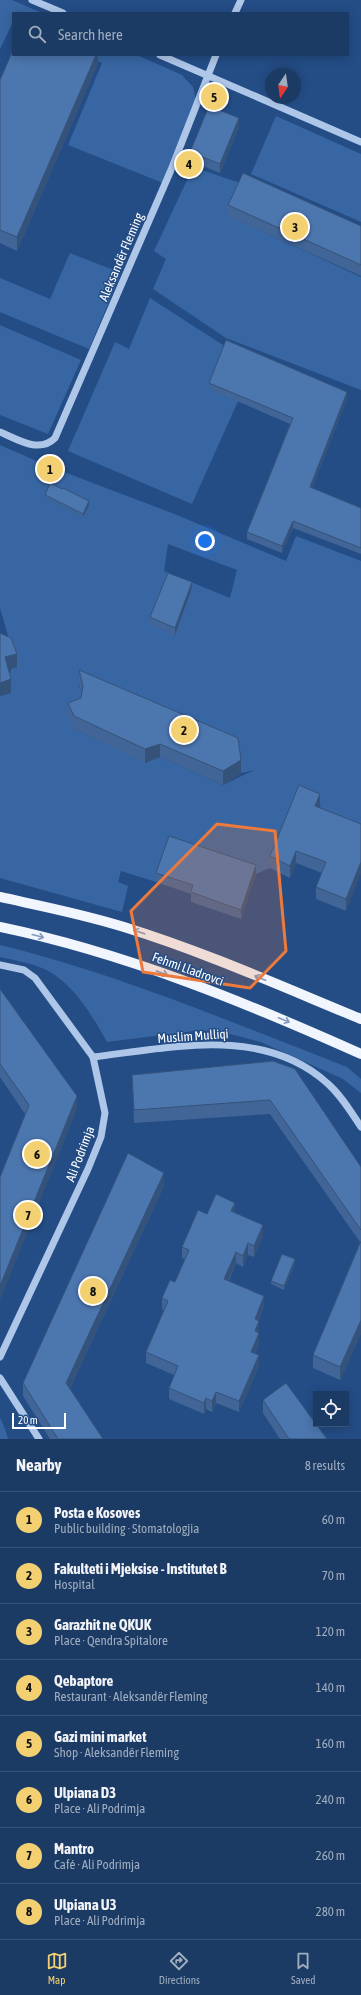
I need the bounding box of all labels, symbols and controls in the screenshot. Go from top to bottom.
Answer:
search box [12,12,349,56]
icon: search [26,23,48,45]
text: Search here [58,26,123,43]
north arrow [265,68,301,104]
pin: 5 [201,82,227,112]
pin: 4 [176,149,202,179]
street label: Aleksandër Fleming [96,210,147,303]
pin: 3 [282,212,308,242]
pin: 1 [37,454,63,484]
your location [195,531,215,551]
pin: 2 [171,715,197,745]
one-way arrow [132,928,145,935]
one-way arrow [31,932,44,940]
street label: Fehmi Lladrovci [150,949,226,989]
one-way arrow [156,970,168,978]
one-way arrow [255,973,267,981]
one-way arrow [277,1017,289,1024]
street label: Muslim Mulliqi [157,1026,229,1046]
street label: Ali Podrimja [63,1124,97,1184]
pin: 6 [24,1139,50,1169]
pin: 7 [15,1200,41,1230]
pin: 8 [80,1276,106,1306]
map controls [313,1391,349,1427]
button: locate [313,1391,349,1427]
scale bar [12,1411,66,1430]
text: 20 m [18,1414,38,1426]
text: Nearby [16,1455,62,1475]
text: 8 results [305,1458,345,1473]
text: Posta e Kosoves [54,1504,140,1521]
text: 1 [26,1512,32,1527]
text: 60 m [322,1512,345,1527]
text: Public building · Stomatologjia [54,1521,199,1536]
text: Fakulteti i Mjeksise - Institutet B [54,1560,227,1577]
text: 2 [26,1568,32,1583]
text: 70 m [322,1568,345,1583]
text: Hospital [54,1577,95,1592]
text: Garazhit ne QKUK [54,1616,151,1633]
text: 3 [26,1624,32,1639]
text: 120 m [316,1624,345,1639]
text: Place · Qendra Spitalore [54,1633,168,1648]
text: Qebaptore [54,1672,113,1689]
text: 4 [26,1680,32,1695]
text: 140 m [316,1680,345,1695]
text: Restaurant · Aleksandër Fleming [54,1689,208,1704]
text: Gazi mini market [54,1728,147,1745]
text: 5 [26,1736,32,1751]
text: 160 m [316,1736,345,1751]
text: Shop · Aleksandër Fleming [54,1745,179,1760]
text: Ulpiana D3 [54,1784,116,1801]
text: 6 [26,1792,32,1807]
text: 240 m [316,1792,345,1807]
text: Place · Ali Podrimja [54,1801,145,1816]
text: Mantro [54,1840,94,1857]
text: 7 [26,1848,32,1863]
text: 260 m [316,1848,345,1863]
text: Café · Ali Podrimja [54,1857,140,1872]
text: Ulpiana U3 [54,1896,117,1913]
text: 8 [26,1904,32,1919]
text: 280 m [316,1904,345,1919]
text: Place · Ali Podrimja [54,1913,145,1928]
tab: Map [46,1950,68,1986]
tab: Directions [159,1950,200,1986]
tab: Saved [291,1950,315,1986]

